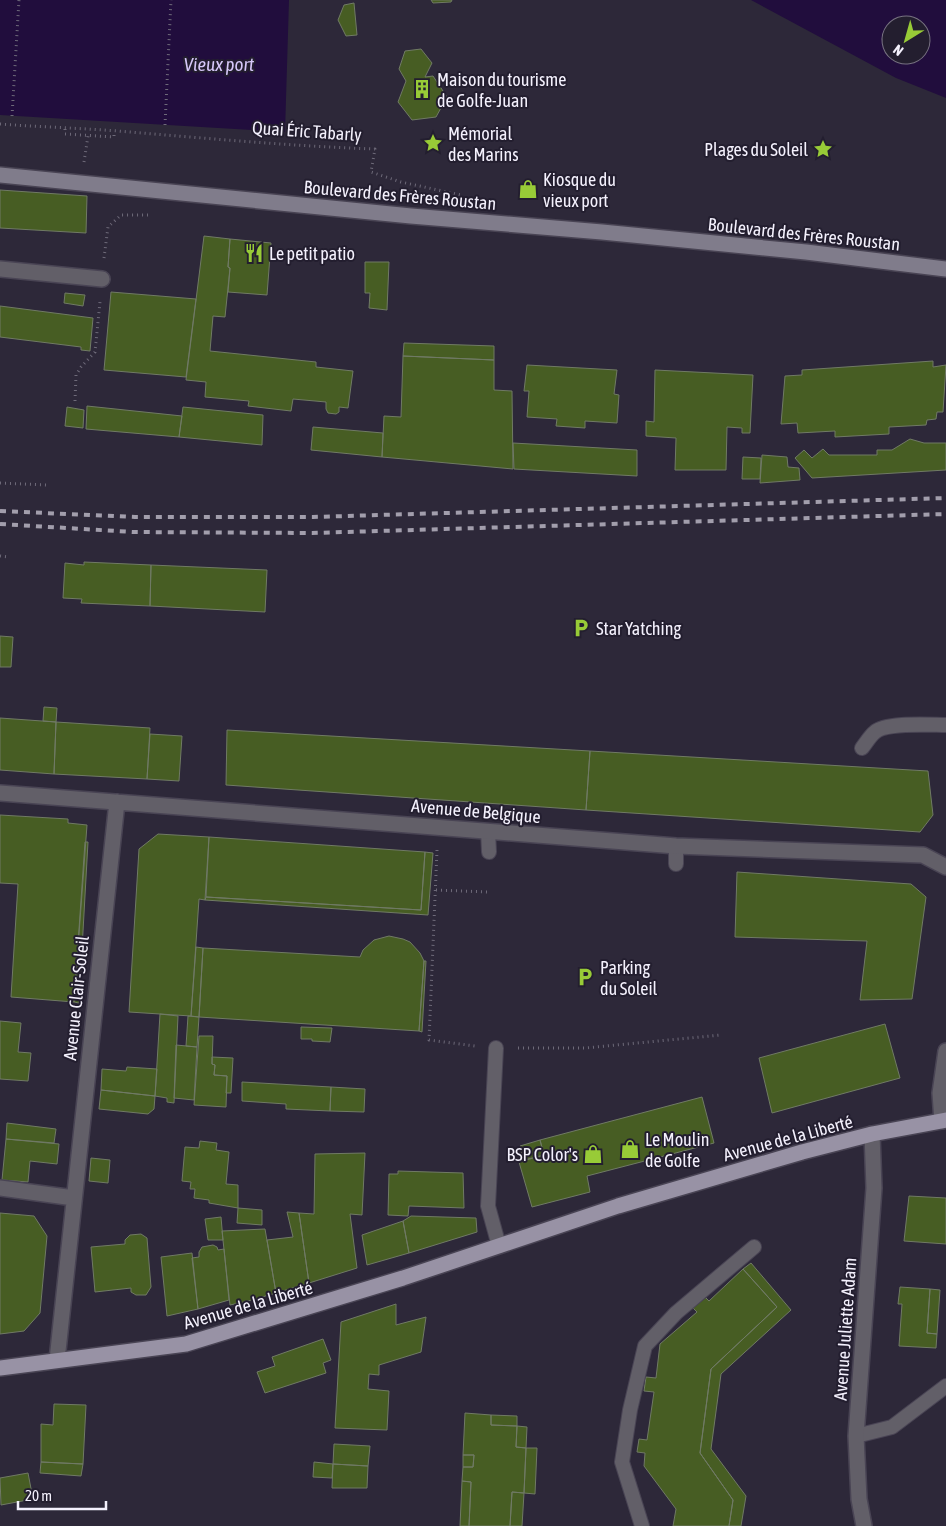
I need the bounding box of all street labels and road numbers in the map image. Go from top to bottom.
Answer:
street label: Quai Éric Tabarly [252,117,362,145]
street label: Boulevard des Frères Roustan [303,176,497,214]
street label: Boulevard des Frères Roustan [707,213,901,255]
street label: Avenue de Belgique [410,795,542,827]
street label: Avenue Clair-Soleil [59,934,93,1061]
street label: Avenue de la Liberté [721,1111,855,1165]
street label: Avenue Juliette Adam [830,1257,860,1401]
street label: Avenue de la Liberté [181,1277,315,1333]

